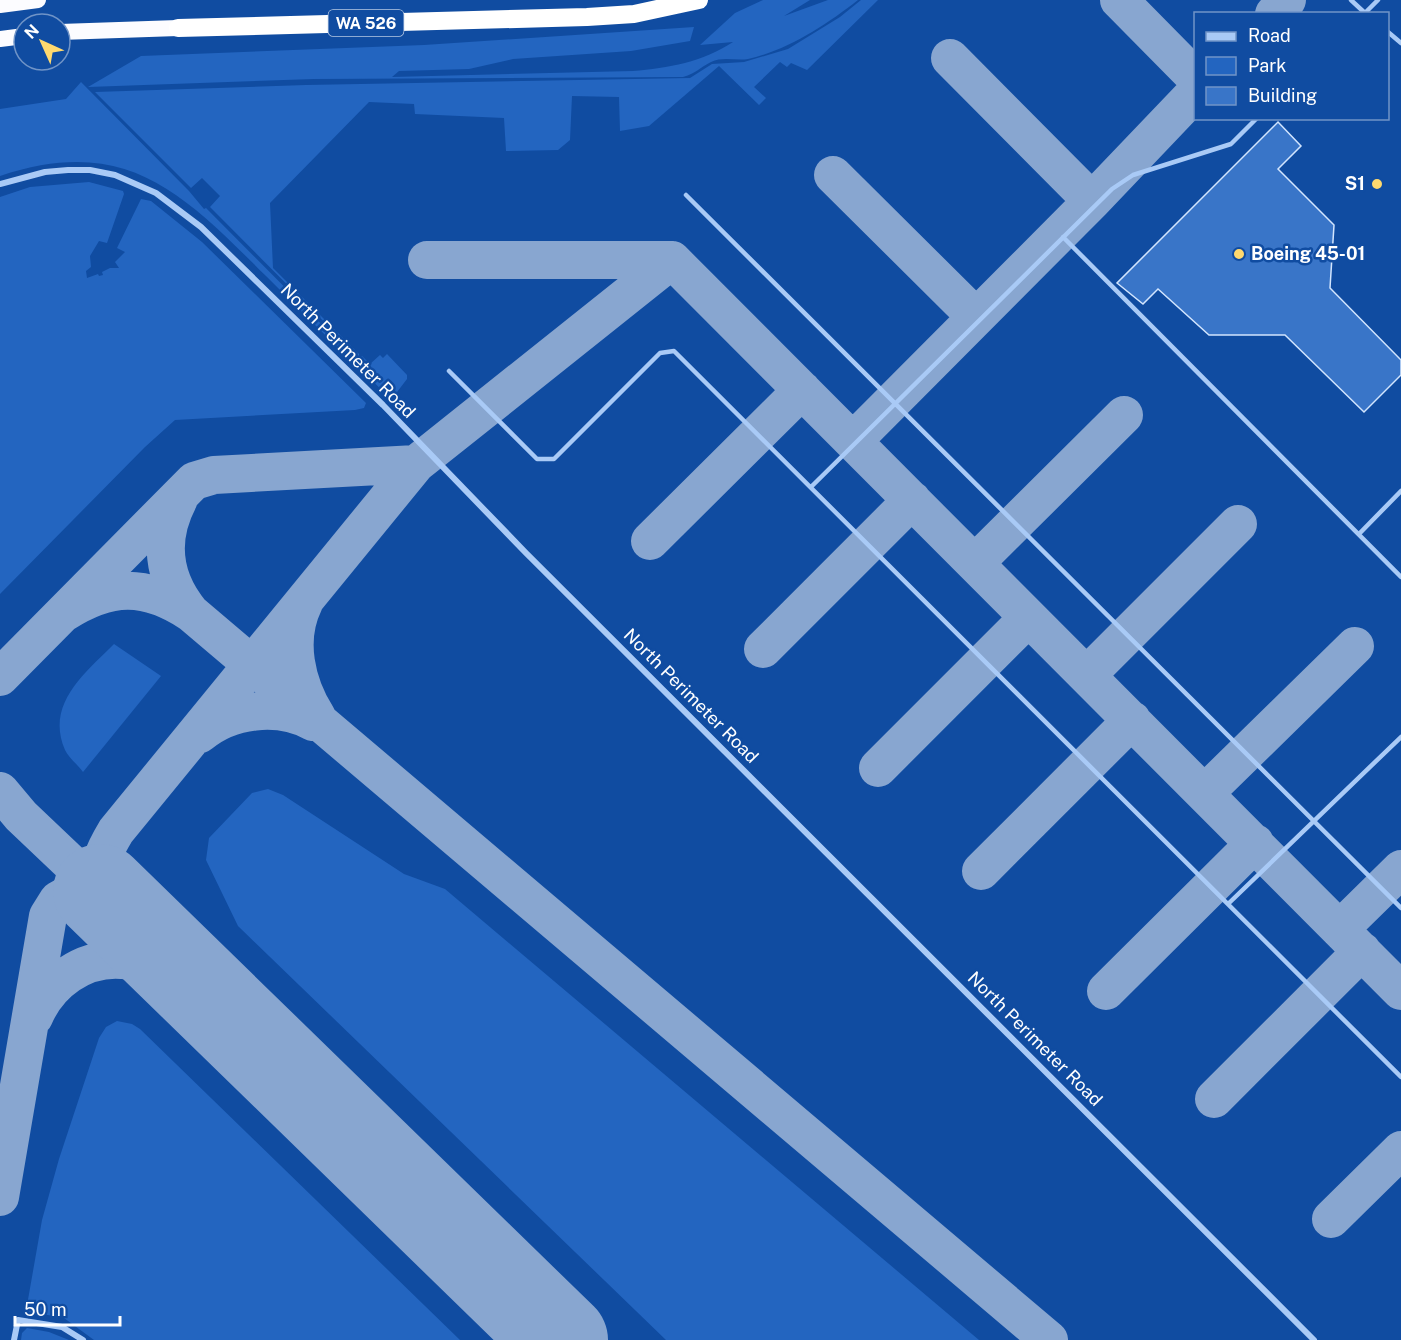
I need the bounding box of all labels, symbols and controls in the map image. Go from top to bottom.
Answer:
road number: WA 526 [328,10,404,36]
north arrow [12,12,72,72]
legend [1194,12,1389,120]
text: N [21,21,43,43]
text: Road [1248,25,1291,46]
text: Park [1248,55,1286,76]
text: Building [1248,85,1317,106]
place label: S1 [1345,173,1365,194]
marker: S1 [1370,177,1384,191]
place label: Boeing 45-01 [1251,243,1365,264]
marker: Boeing 45-01 [1232,247,1246,261]
street label: North Perimeter Road [277,279,420,422]
street label: North Perimeter Road [620,624,763,767]
street label: North Perimeter Road [964,967,1107,1110]
scale bar [15,1289,120,1327]
text: 50 m [24,1299,67,1320]

